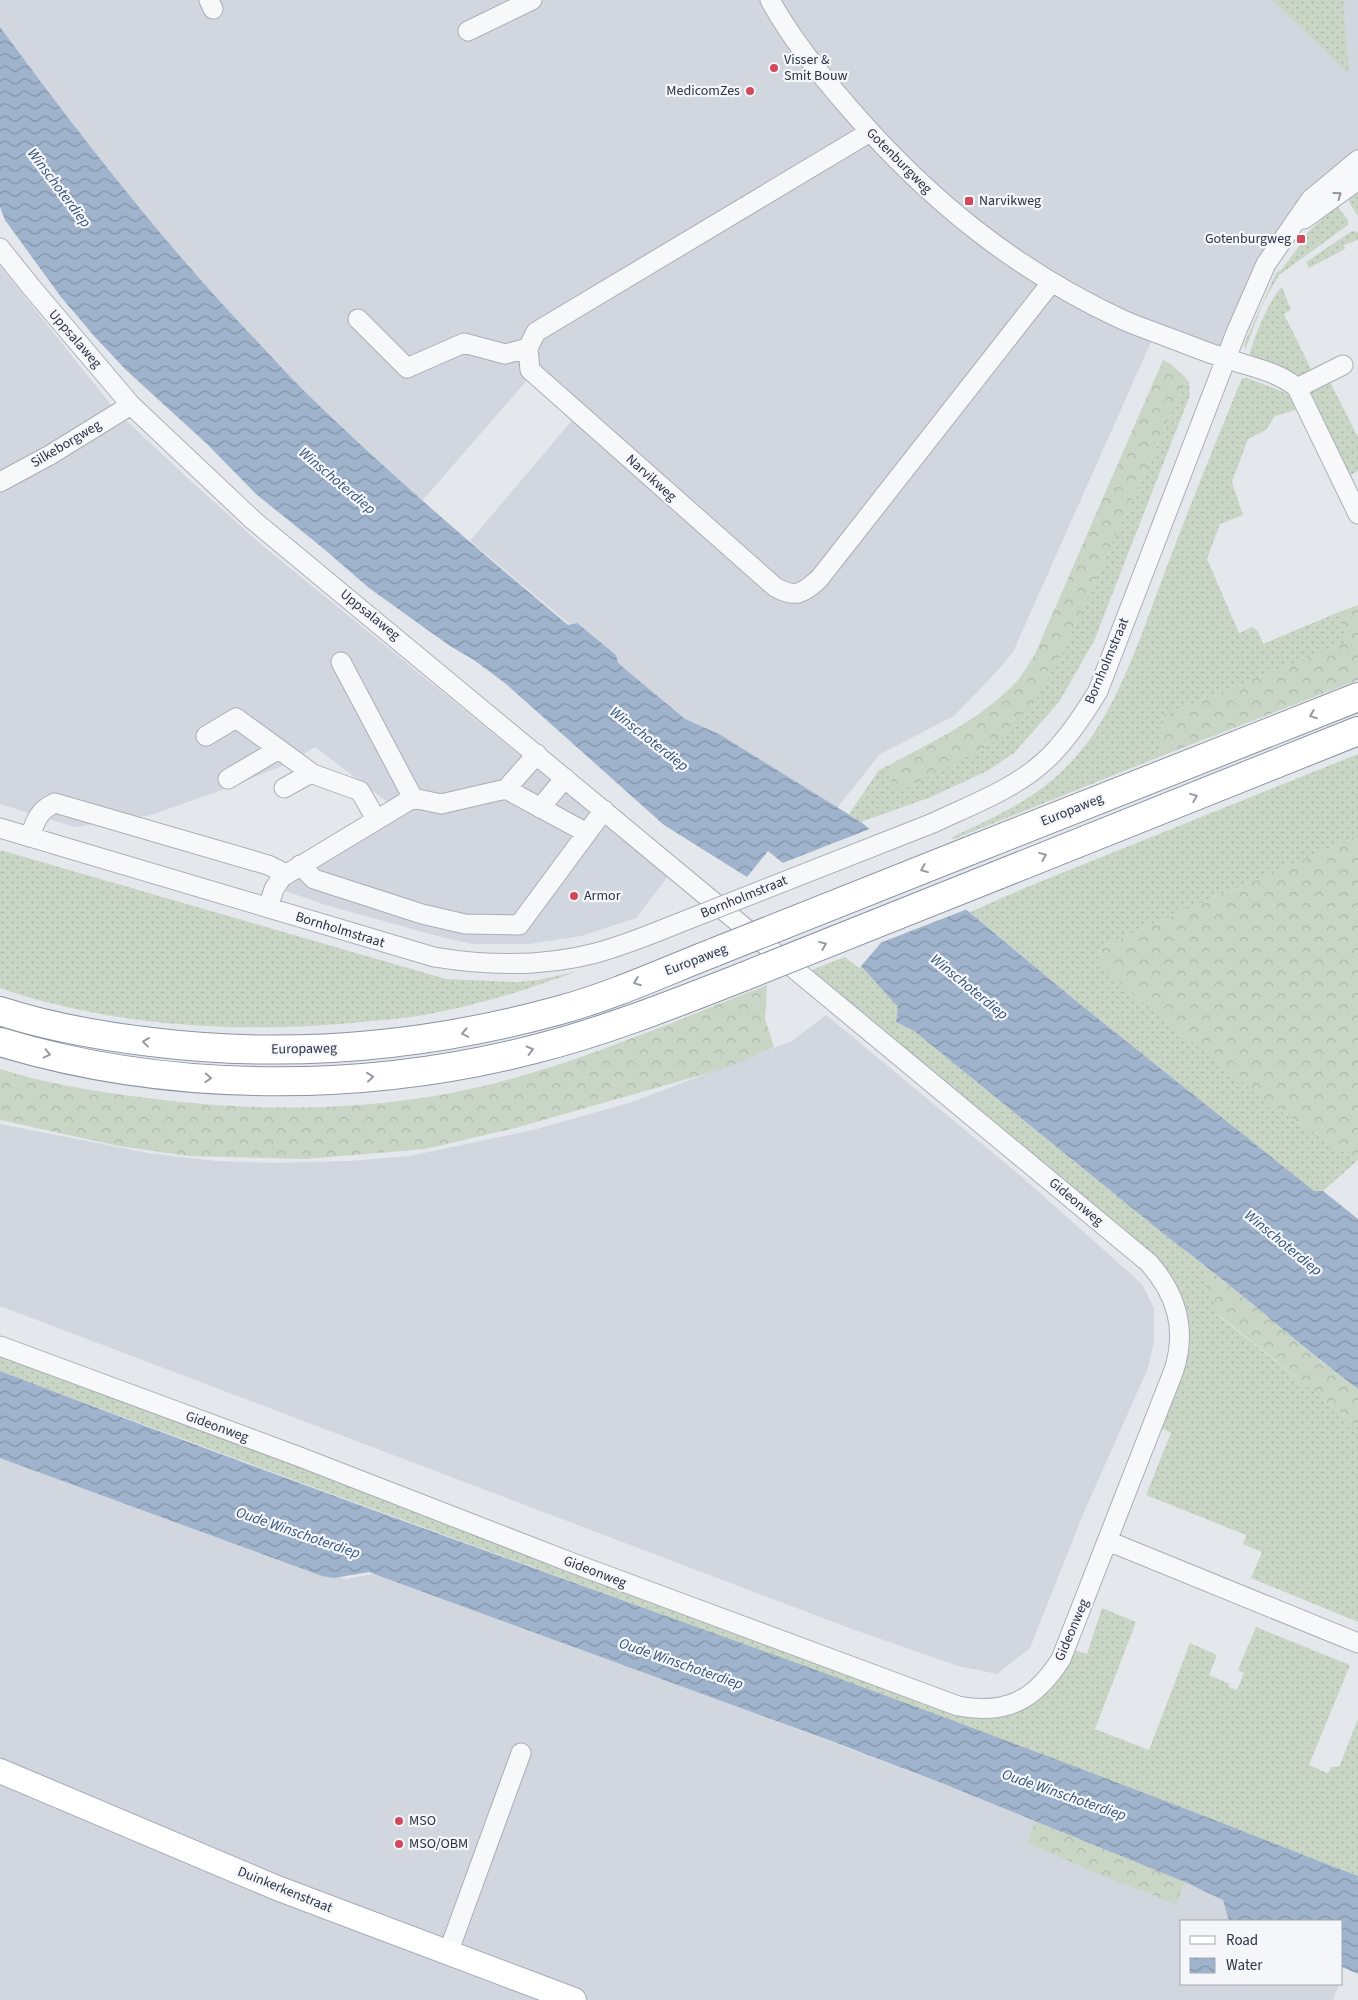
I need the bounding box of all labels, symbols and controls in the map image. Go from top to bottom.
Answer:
place label: Visser & Smit Bouw [784,50,848,86]
marker: Visser & Smit Bouw [768,62,780,74]
place label: MedicomZes [666,81,740,101]
marker: MedicomZes [744,85,756,97]
street label: Gotenburgweg [861,123,937,199]
water label: Winschoterdiep [22,144,96,232]
place label: Narvikweg [979,191,1041,211]
one-way arrow [1332,192,1341,201]
marker: Narvikweg [963,195,975,207]
place label: Gotenburgweg [1205,229,1291,249]
marker: Gotenburgweg [1295,233,1307,245]
street label: Uppsalaweg [44,305,106,373]
street label: Silkeborgweg [27,415,105,473]
water label: Winschoterdiep [294,443,380,519]
street label: Narvikweg [621,450,681,506]
street label: Uppsalaweg [336,585,404,645]
street label: Bornholmstraat [1080,614,1134,707]
water label: Winschoterdiep [605,702,693,776]
one-way arrow [1309,709,1317,719]
street label: Europaweg [1038,788,1106,832]
one-way arrow [1189,792,1198,803]
one-way arrow [1038,852,1047,863]
one-way arrow [920,863,929,874]
street label: Bornholmstraat [698,870,791,924]
place label: Armor [584,886,621,906]
marker: Armor [568,890,580,902]
street label: Bornholmstraat [293,907,387,953]
street label: Europaweg [662,939,730,981]
one-way arrow [818,940,827,951]
water label: Winschoterdiep [926,949,1012,1025]
one-way arrow [633,976,642,986]
one-way arrow [460,1027,469,1038]
one-way arrow [142,1037,150,1048]
street label: Europaweg [271,1038,337,1060]
one-way arrow [526,1045,535,1056]
one-way arrow [43,1048,52,1059]
one-way arrow [204,1072,212,1083]
one-way arrow [366,1072,374,1083]
street label: Gideonweg [1044,1173,1108,1231]
water label: Winschoterdiep [1240,1205,1326,1281]
street label: Gideonweg [183,1406,251,1448]
water label: Oude Winschoterdiep [233,1502,363,1564]
street label: Gideonweg [561,1551,629,1593]
street label: Gideonweg [1050,1596,1094,1664]
water label: Oude Winschoterdiep [616,1633,746,1695]
water label: Oude Winschoterdiep [999,1764,1129,1826]
place label: MSO [409,1811,436,1831]
marker: MSO [393,1815,405,1827]
place label: MSO/OBM [409,1834,468,1854]
marker: MSO/OBM [393,1838,405,1850]
street label: Duinkerkenstraat [235,1862,336,1918]
legend [1180,1920,1343,1985]
text: Road [1226,1930,1258,1951]
text: Water [1226,1955,1263,1976]

